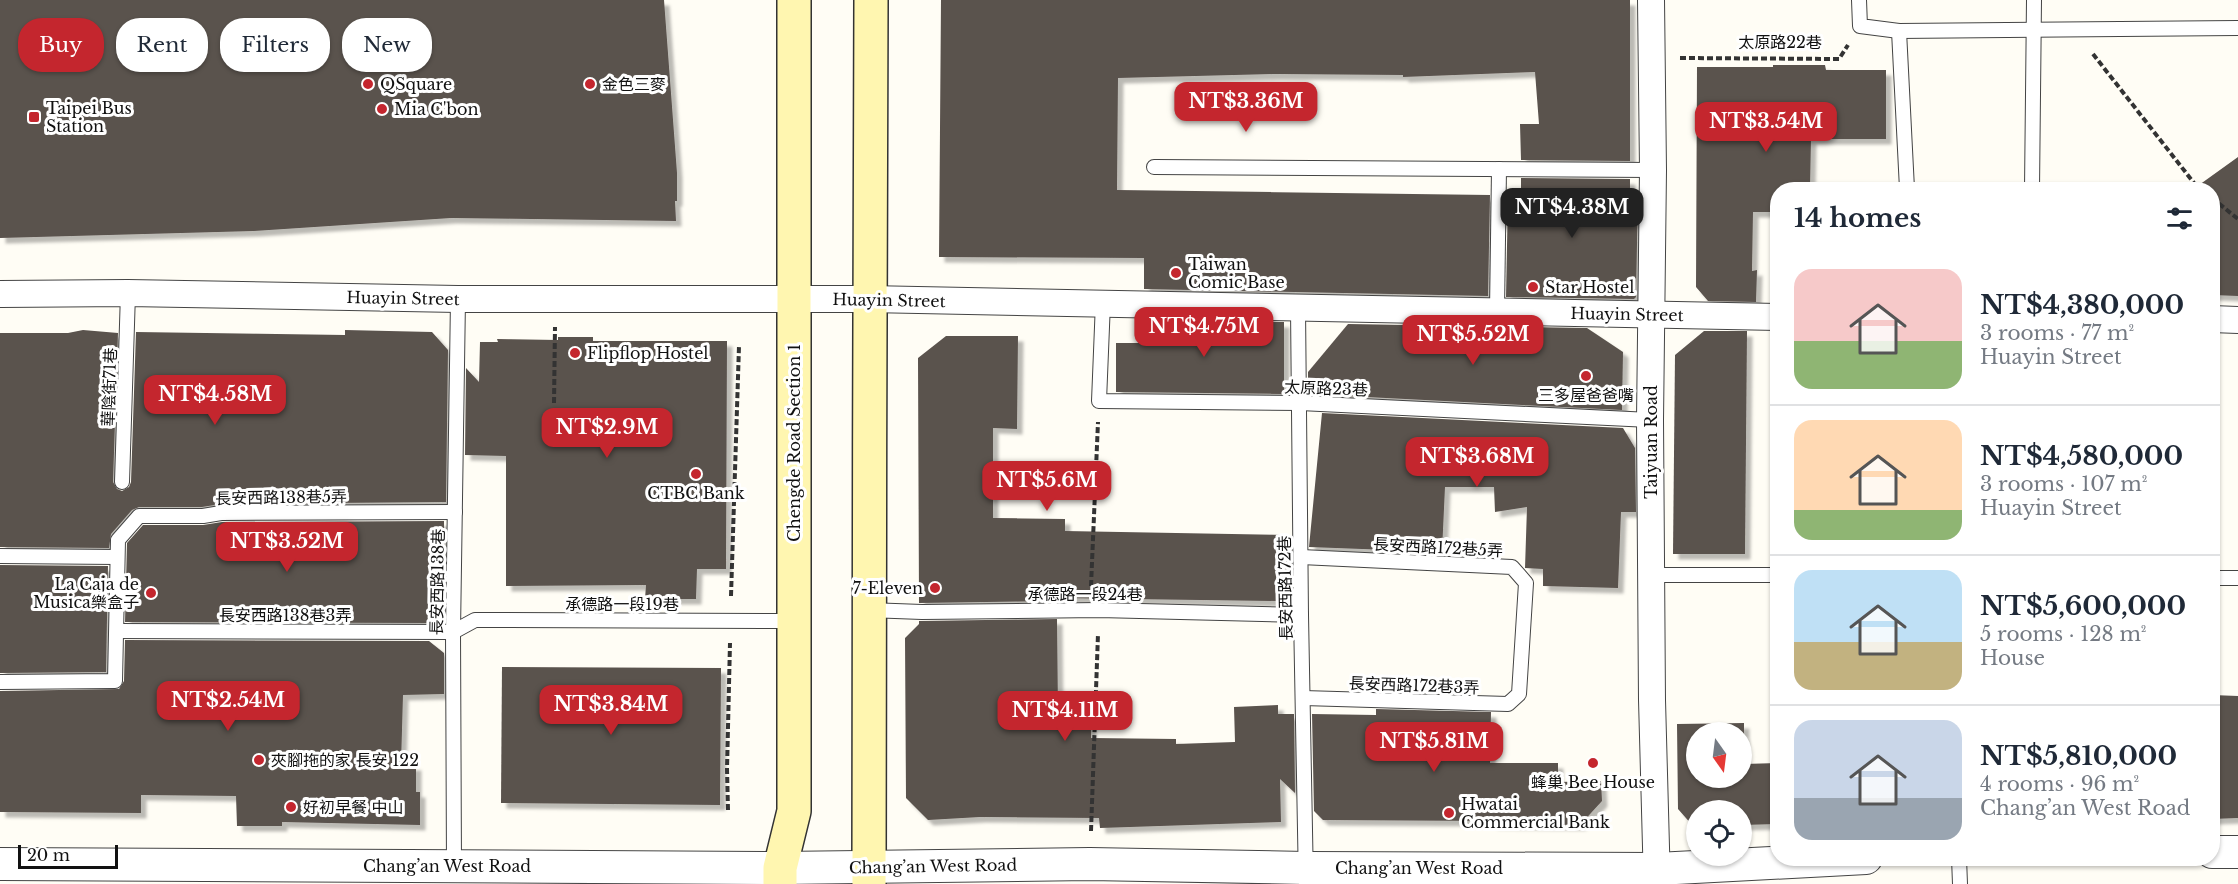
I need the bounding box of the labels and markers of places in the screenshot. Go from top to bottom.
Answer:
place label: QSquare [380,74,452,94]
place label: 金色三麥 [602,74,666,94]
marker: QSquare [361,77,375,91]
marker: 金色三麥 [583,77,597,91]
pin: NT$3.36M [1184,82,1308,133]
place label: Taipei Bus Station [46,98,132,136]
place label: Mia C'bon [394,99,478,119]
marker: Mia C'bon [375,102,389,116]
pin: NT$3.54M [1704,102,1828,153]
marker: Taipei Bus Station [27,110,41,124]
pin: NT$4.38M [1510,188,1634,239]
place label: Taiwan Comic Base [1188,254,1285,292]
marker: Taiwan Comic Base [1169,266,1183,280]
place label: Star Hostel [1545,277,1634,297]
marker: Star Hostel [1526,280,1540,294]
pin: NT$4.75M [1142,307,1266,358]
pin: NT$5.52M [1411,315,1535,366]
place label: Flipflop Hostel [587,343,709,363]
marker: Flipflop Hostel [568,346,582,360]
marker: 三多屋爸爸嘴 [1579,369,1593,383]
pin: NT$4.58M [153,375,277,426]
place label: 三多屋爸爸嘴 [1538,385,1634,405]
pin: NT$2.9M [552,408,662,459]
pin: NT$3.68M [1415,437,1539,488]
pin: NT$5.6M [992,461,1102,512]
marker: CTBC Bank [689,467,703,481]
place label: CTBC Bank [647,483,745,503]
pin: NT$3.52M [225,522,349,573]
place label: La Caja de Musica樂盒子 [33,574,139,612]
place label: 7-Eleven [853,578,923,598]
marker: 7-Eleven [928,581,942,595]
marker: La Caja de Musica樂盒子 [144,586,158,600]
pin: NT$2.54M [166,681,290,732]
pin: NT$3.84M [549,685,673,736]
pin: NT$4.11M [1003,691,1127,742]
pin: NT$5.81M [1372,722,1496,773]
place label: 夾腳拖的家 長安 122 [271,750,419,770]
marker: 夾腳拖的家 長安 122 [252,753,266,767]
marker: 蜂巢 Bee House [1586,756,1600,770]
place label: 蜂巢 Bee House [1531,772,1655,792]
place label: Hwatai Commercial Bank [1461,794,1610,832]
place label: 好初早餐 中山 [303,797,404,817]
marker: 好初早餐 中山 [284,800,298,814]
marker: Hwatai Commercial Bank [1442,806,1456,820]

